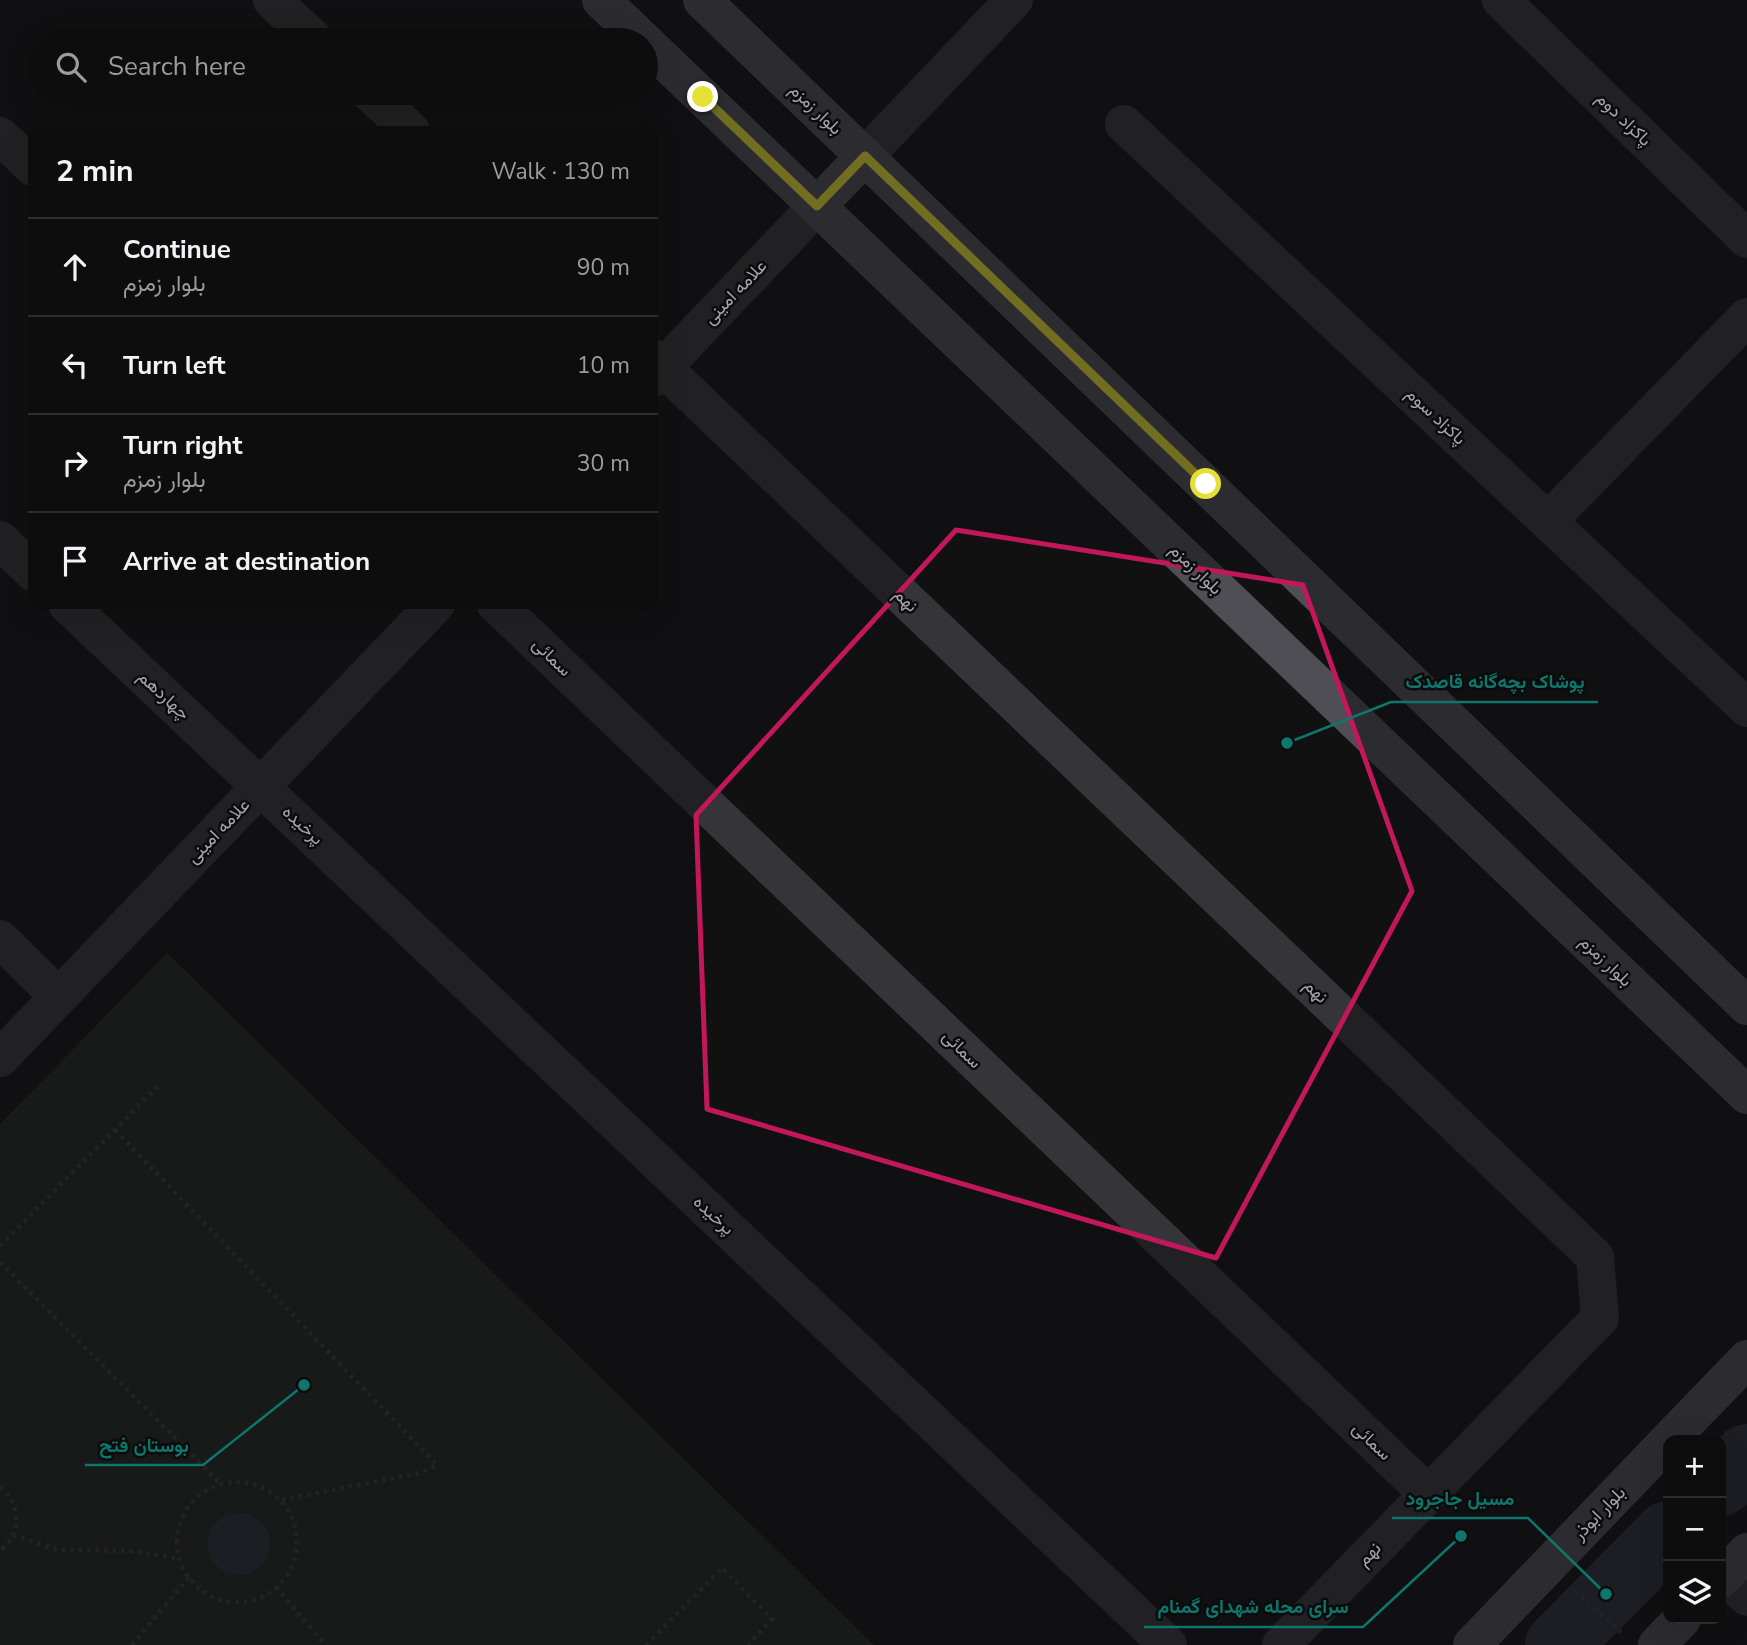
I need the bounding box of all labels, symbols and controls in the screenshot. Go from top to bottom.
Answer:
search box [28,28,658,105]
icon: search [52,48,90,86]
text: Search here [108,49,246,84]
street label: بلوار زمزم [784,78,848,140]
route end [687,81,718,112]
street label: پاکزاد دوم [1591,86,1657,152]
text: 2 min [56,151,134,192]
text: Walk · 130 m [491,156,630,187]
text: Continue [123,232,231,267]
icon: ahead [56,248,94,286]
text: 90 m [577,252,630,283]
street label: علامه امینی [698,254,772,330]
text: بلوار زمزم [123,268,206,299]
icon: left [56,346,94,384]
text: Turn left [123,348,226,383]
text: 10 m [577,350,630,381]
street label: پاکزاد سوم [1401,382,1471,450]
text: Turn right [123,428,242,463]
icon: right [56,444,94,482]
text: 30 m [577,448,630,479]
text: بلوار زمزم [123,464,206,495]
route start [1190,468,1221,499]
street label: بلوار زمزم [1164,538,1228,600]
icon: arrive [56,542,94,580]
text: Arrive at destination [123,544,370,579]
street label: نهم [888,583,924,617]
street label: سمائی [527,632,577,682]
callout: پوشاک بچه‌گانه قاصدک [1391,662,1598,702]
street label: چهاردهم [133,665,195,725]
text: پوشاک بچه‌گانه قاصدک [1405,669,1585,695]
street label: علامه امینی [181,793,255,869]
street label: پرخیده [277,800,329,850]
street label: بلوار زمزم [1574,930,1638,992]
street label: نهم [1298,974,1334,1008]
street label: سمائی [937,1024,987,1074]
street label: پرخیده [688,1190,740,1240]
street label: سمائی [1347,1416,1397,1466]
callout: بوستان فتح [85,1425,203,1465]
text: بوستان فتح [99,1433,189,1459]
map controls [1663,1435,1726,1624]
button: + [1663,1435,1726,1498]
callout: مسیل جاجرود [1392,1478,1528,1518]
street label: بلوار ابوذر [1567,1481,1631,1546]
text: مسیل جاجرود [1406,1486,1514,1512]
button: − [1663,1498,1726,1561]
street label: نهم [1352,1536,1386,1572]
button: layers [1663,1561,1726,1624]
callout: سرای محله شهدای گمنام [1144,1587,1363,1627]
text: سرای محله شهدای گمنام [1157,1594,1349,1620]

